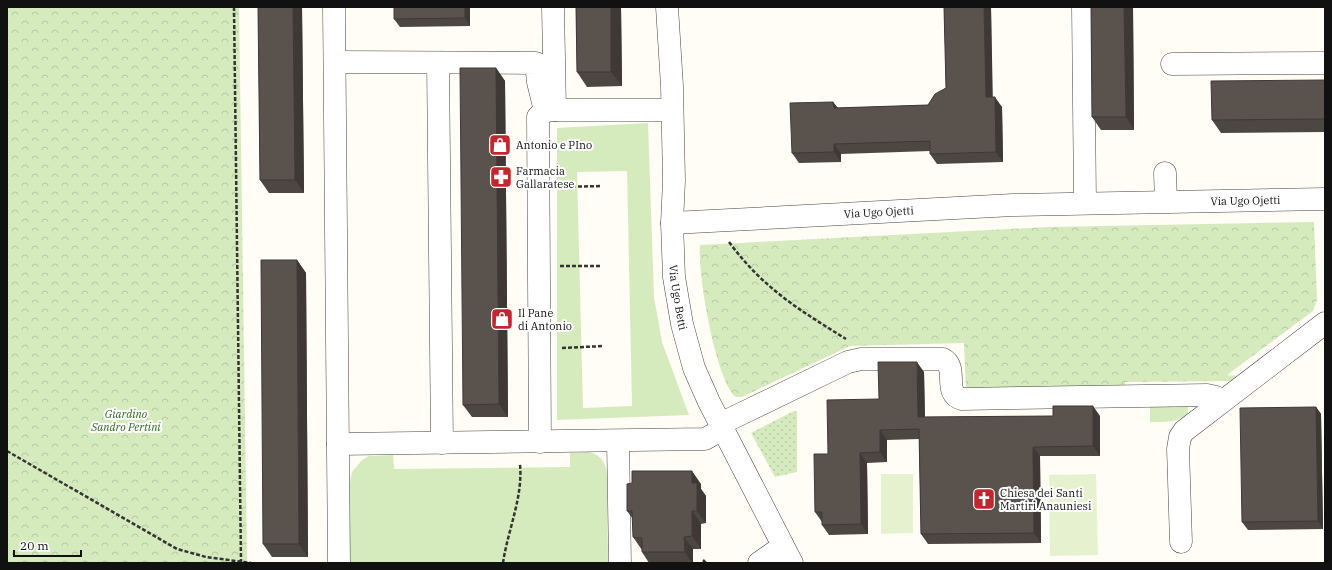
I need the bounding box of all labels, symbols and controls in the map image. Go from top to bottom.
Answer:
shop icon: Antonio e PIno [487,132,513,158]
place label: Antonio e PIno [516,138,592,152]
pharmacy icon: Farmacia Gallaratese [488,164,514,190]
place label: Farmacia Gallaratese [516,164,575,191]
street label: Via Ugo Ojetti [1210,193,1281,208]
street label: Via Ugo Ojetti [843,203,915,221]
street label: Via Ugo Betti [667,264,691,332]
shop icon: Il Pane di Antonio [489,306,515,332]
place label: Il Pane di Antonio [518,306,572,333]
park label: Giardino Sandro Pertini [90,407,161,434]
church icon: Chiesa dei Santi Martiri Anauniesi [971,486,997,512]
place label: Chiesa dei Santi Martiri Anauniesi [1000,486,1092,513]
scale bar [14,532,81,558]
text: 20 m [20,538,49,553]

